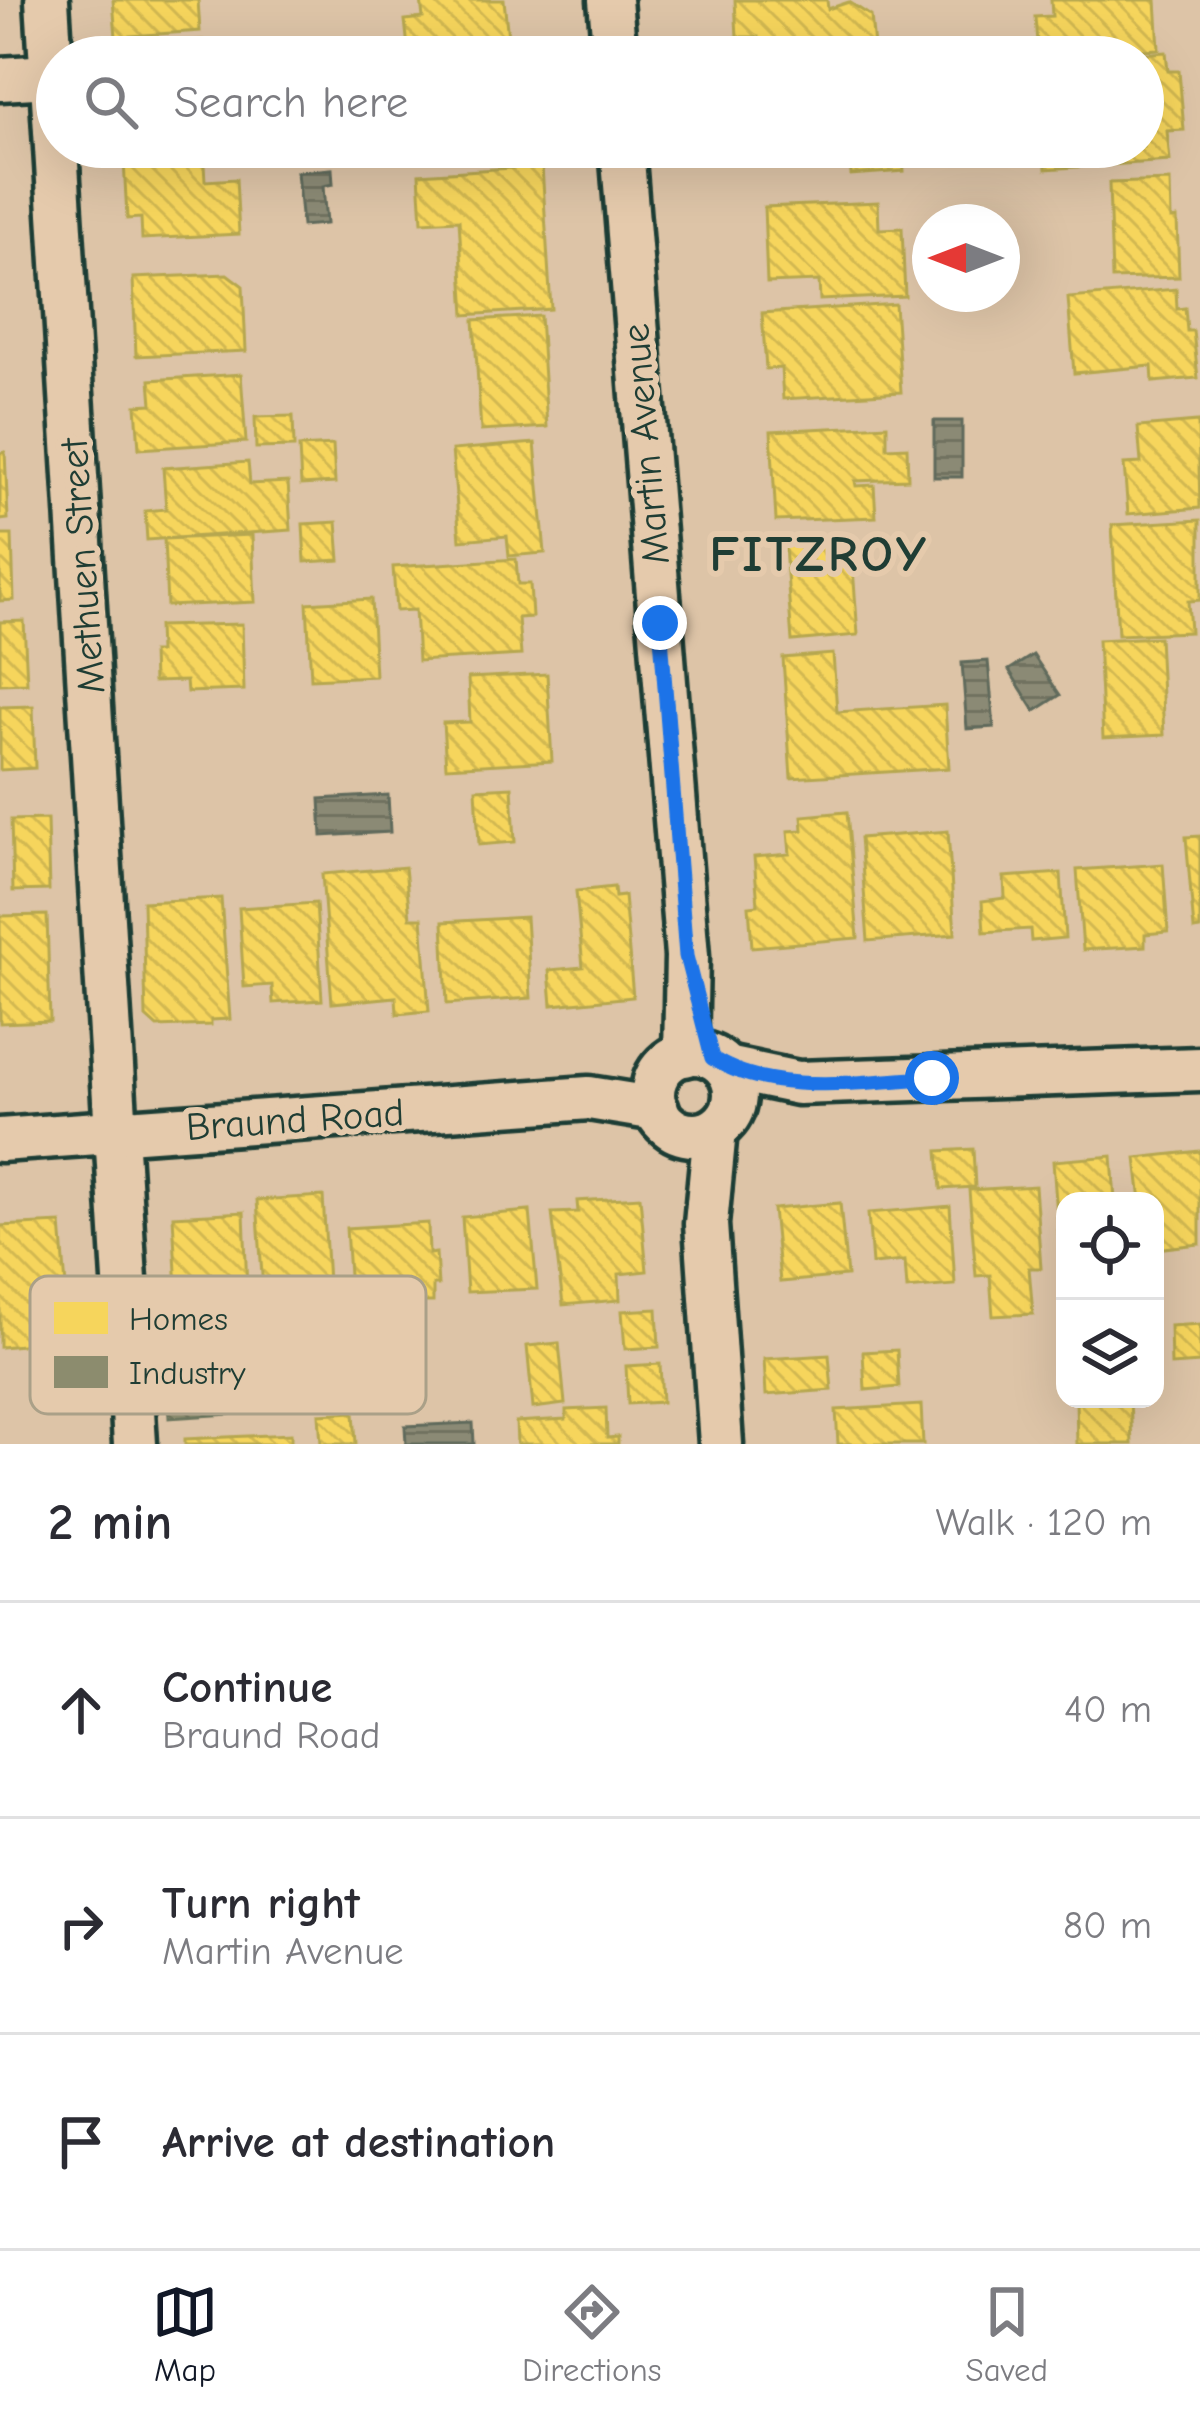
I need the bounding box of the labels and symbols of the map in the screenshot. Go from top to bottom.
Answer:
north arrow [912,204,1020,312]
street label: Martin Avenue [613,322,679,566]
street label: Methuen Street [51,435,114,695]
district label: FITZROY [709,525,929,584]
route end [633,596,687,650]
route start [905,1051,959,1105]
street label: Braund Road [184,1090,406,1150]
legend [30,1276,426,1414]
text: Homes [129,1300,228,1338]
text: Industry [129,1354,246,1392]

